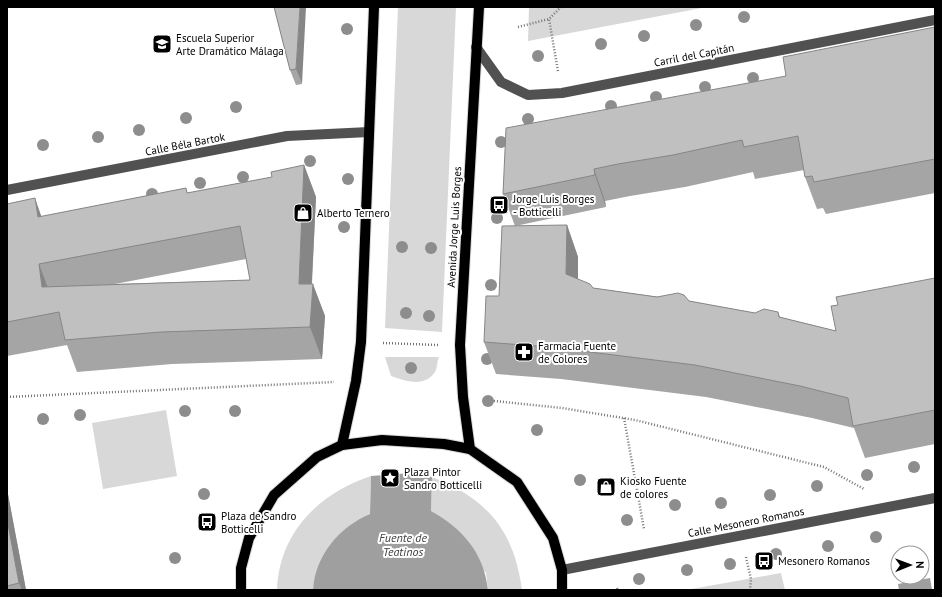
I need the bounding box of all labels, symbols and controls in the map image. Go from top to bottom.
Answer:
place label: Escuela Superior Arte Dramático Málaga [176,31,284,58]
school or university icon: Escuela Superior Arte Dramático Málaga [151,33,173,55]
street label: Carril del Capitán [653,40,735,70]
street label: Calle Béla Bartok [144,129,227,159]
street label: Avenida Jorge Luis Borges [444,166,464,288]
place label: Jorge Luis Borges - Botticelli [512,192,595,219]
bus stop icon: Jorge Luis Borges - Botticelli [488,194,510,216]
shop icon: Alberto Ternero [292,202,314,224]
place label: Alberto Ternero [317,206,390,220]
place label: Farmacia Fuente de Colores [538,339,616,366]
pharmacy icon: Farmacia Fuente de Colores [513,341,535,363]
place label: Plaza Pintor Sandro Botticelli [404,465,482,492]
place icon: Plaza Pintor Sandro Botticelli [379,467,401,489]
place label: Kiosko Fuente de colores [620,474,687,501]
shop icon: Kiosko Fuente de colores [595,476,617,498]
street label: Calle Mesonero Romanos [687,504,806,540]
place label: Plaza de Sandro Botticelli [221,509,297,536]
bus stop icon: Plaza de Sandro Botticelli [196,511,218,533]
water label: Fuente de Teatinos [379,530,427,559]
north arrow [890,545,930,585]
bus stop icon: Mesonero Romanos [753,550,775,572]
place label: Mesonero Romanos [778,554,870,568]
text: N [913,561,927,569]

